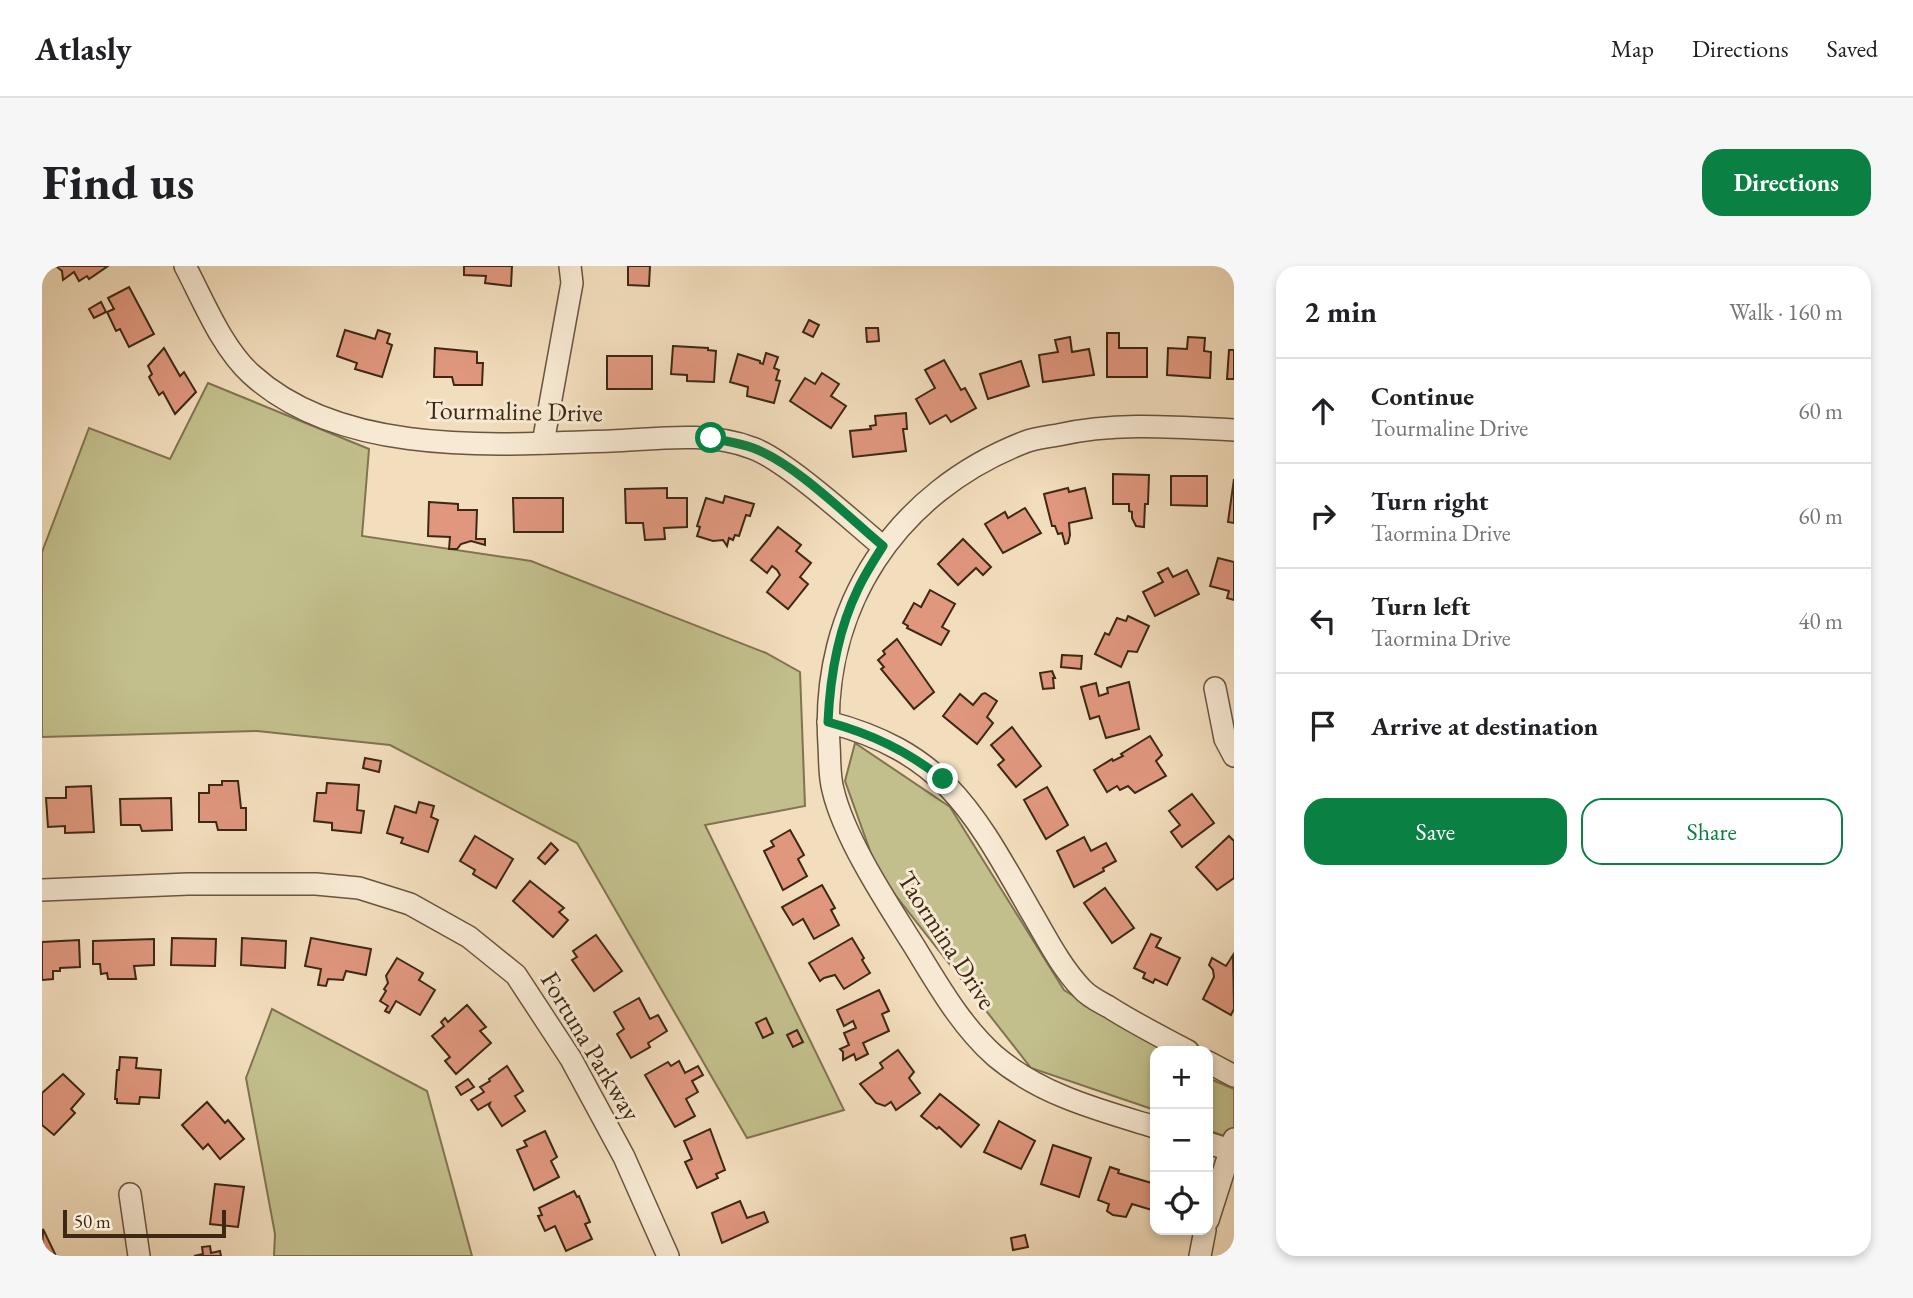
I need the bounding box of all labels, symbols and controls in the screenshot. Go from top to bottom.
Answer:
text: Atlasly [35,27,132,70]
text: Map [1611,33,1654,64]
text: Directions [1692,33,1789,64]
text: Saved [1827,33,1878,64]
button: Directions [1702,149,1871,216]
text: Find us [42,150,194,214]
text: 2 min [1304,292,1377,331]
text: Walk · 160 m [1729,297,1843,327]
text: Continue [1371,379,1474,413]
street label: Tourmaline Drive [425,392,603,430]
icon: ahead [1304,392,1342,430]
text: 60 m [1798,396,1843,426]
text: Tourmaline Drive [1371,413,1528,443]
route start [695,422,726,453]
text: Turn right [1371,484,1489,518]
icon: right [1304,497,1342,535]
text: 60 m [1798,501,1843,531]
text: Taormina Drive [1371,518,1511,548]
text: Turn left [1371,589,1470,623]
icon: left [1304,602,1342,640]
text: 40 m [1798,606,1843,636]
text: Taormina Drive [1371,623,1511,653]
icon: arrive [1304,707,1342,745]
text: Arrive at destination [1371,709,1598,743]
route end [927,763,958,794]
button: Save [1304,798,1567,865]
button: Share [1581,798,1843,865]
street label: Taormina Drive [890,864,1004,1016]
street label: Fortuna Parkway [533,965,649,1127]
map controls [1150,1046,1213,1235]
button: + [1150,1046,1213,1109]
button: − [1150,1109,1213,1172]
button: locate [1150,1172,1213,1235]
scale bar [63,1207,226,1239]
text: 50 m [74,1209,111,1234]

